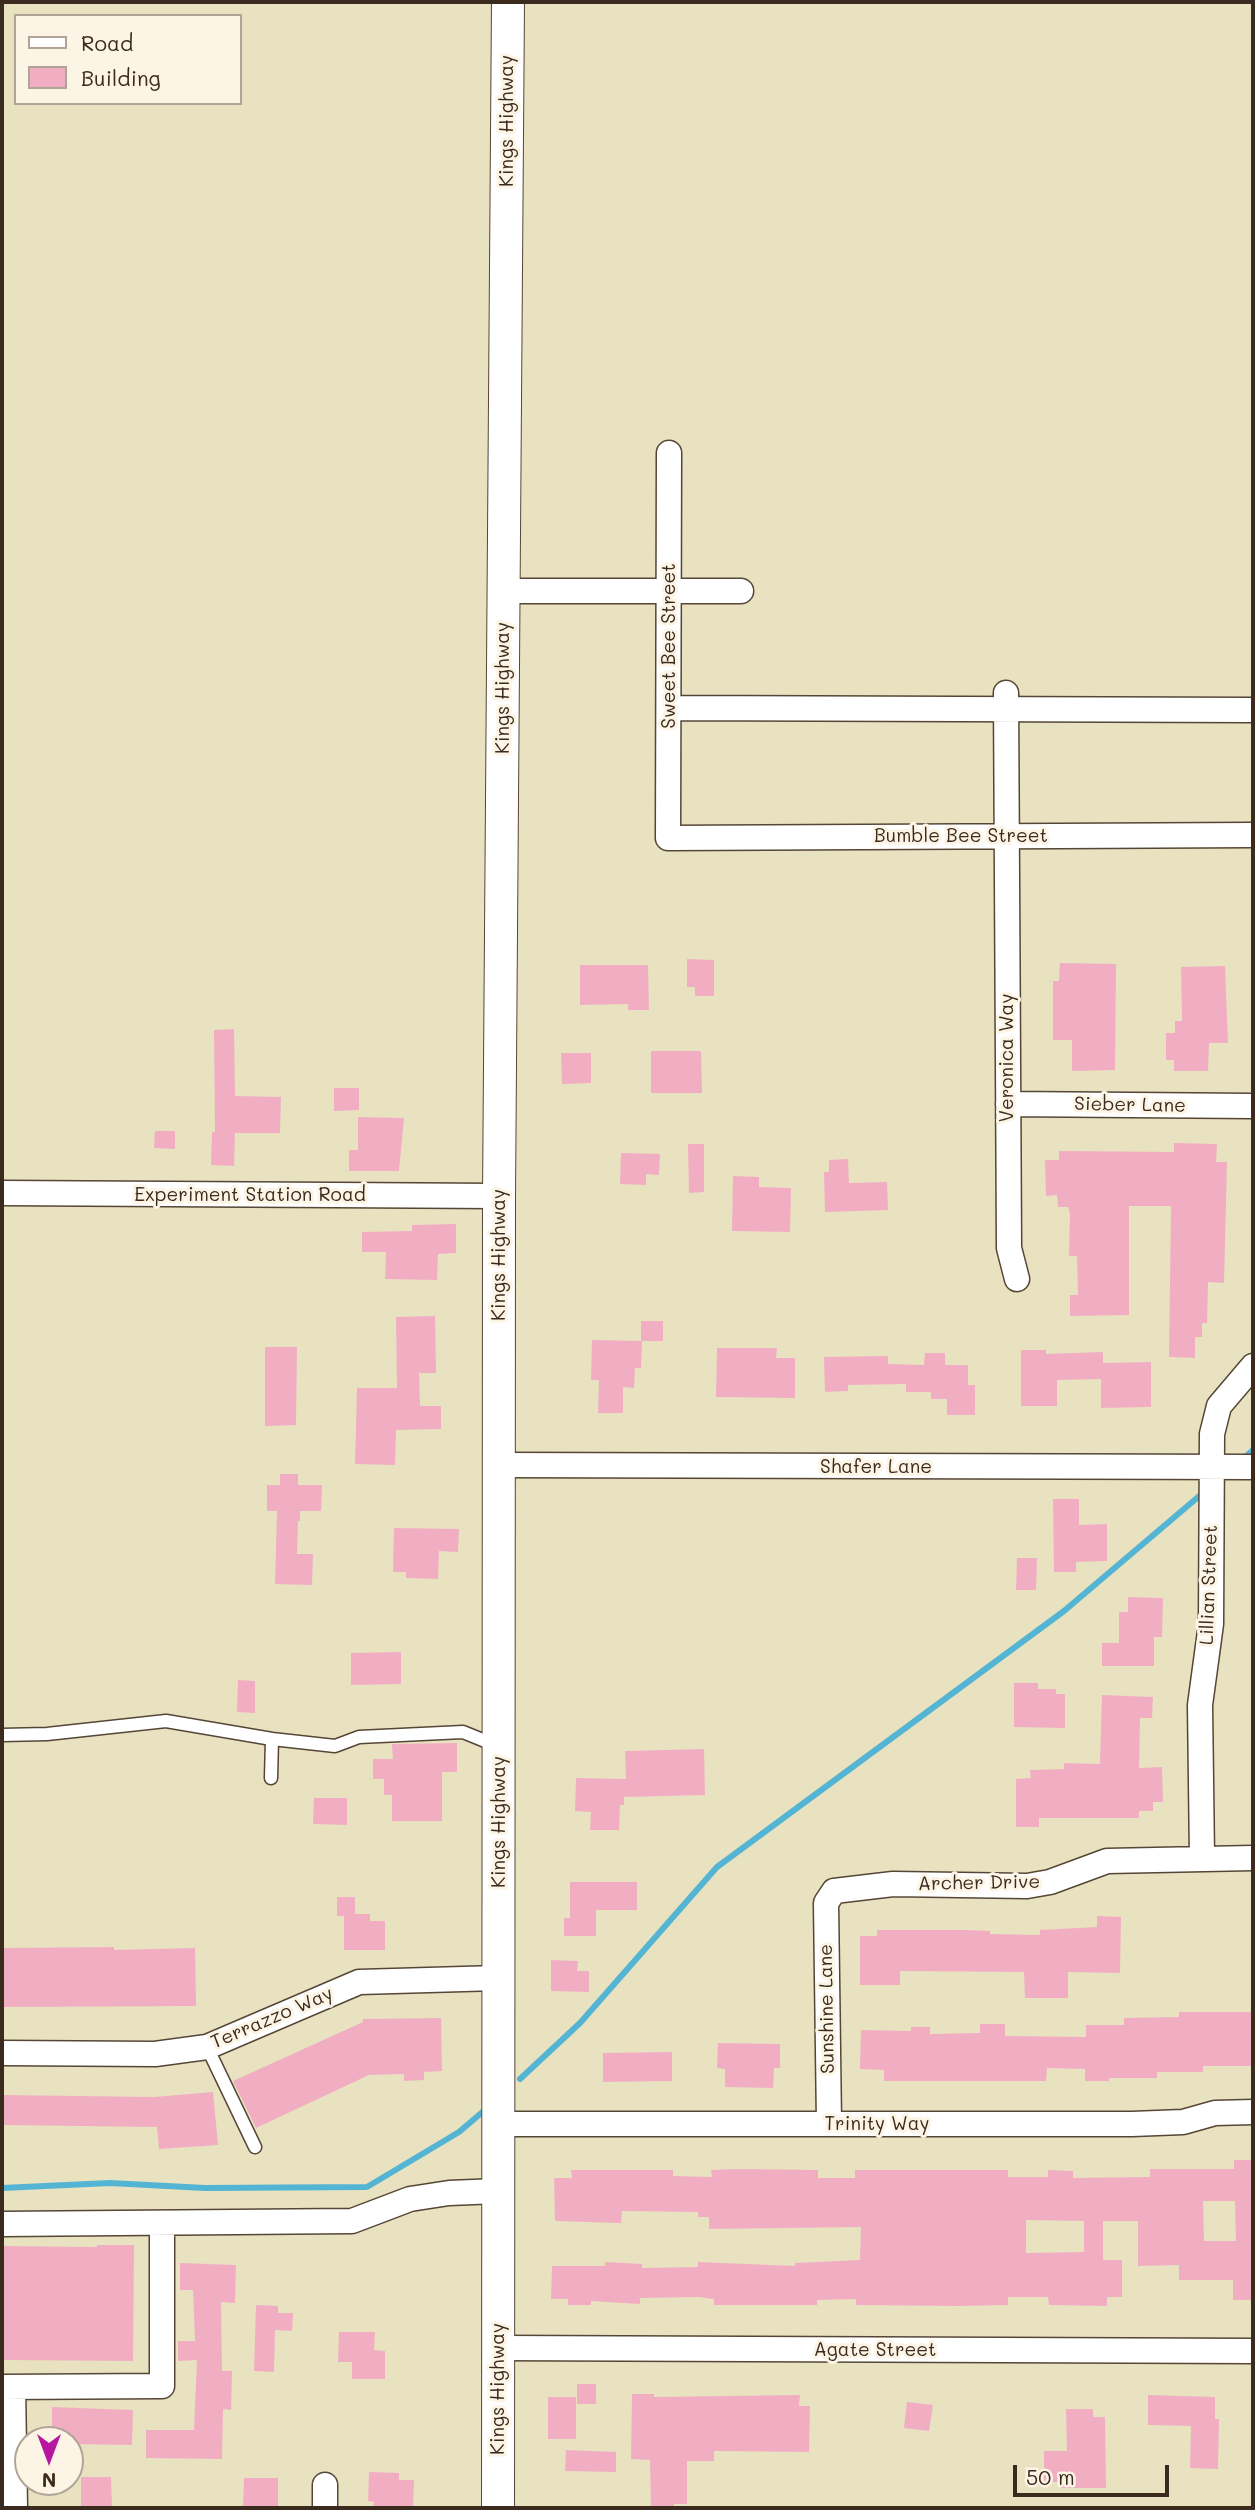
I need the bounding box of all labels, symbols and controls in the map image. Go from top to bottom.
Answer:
legend [14,14,242,105]
text: Road [81,29,133,56]
street label: Kings Highway [496,55,518,187]
text: Building [81,64,161,91]
street label: Sweet Bee Street [658,563,680,729]
street label: Kings Highway [492,622,514,754]
street label: Bumble Bee Street [874,825,1048,847]
street label: Veronica Way [996,994,1018,1122]
street label: Sieber Lane [1074,1093,1186,1117]
street label: Experiment Station Road [134,1184,366,1206]
street label: Kings Highway [488,1189,510,1321]
street label: Shafer Lane [820,1456,932,1478]
street label: Lillian Street [1196,1525,1222,1645]
street label: Kings Highway [488,1756,510,1888]
street label: Archer Drive [918,1871,1040,1895]
street label: Sunshine Lane [814,1944,840,2074]
street label: Terrazzo Way [208,1982,336,2054]
street label: Trinity Way [824,2113,930,2135]
street label: Kings Highway [487,2323,509,2455]
street label: Agate Street [814,2339,936,2361]
north arrow [14,2426,84,2496]
scale bar [1017,2450,1173,2494]
text: 50 m [1026,2463,1075,2490]
text: N [42,2468,56,2493]

